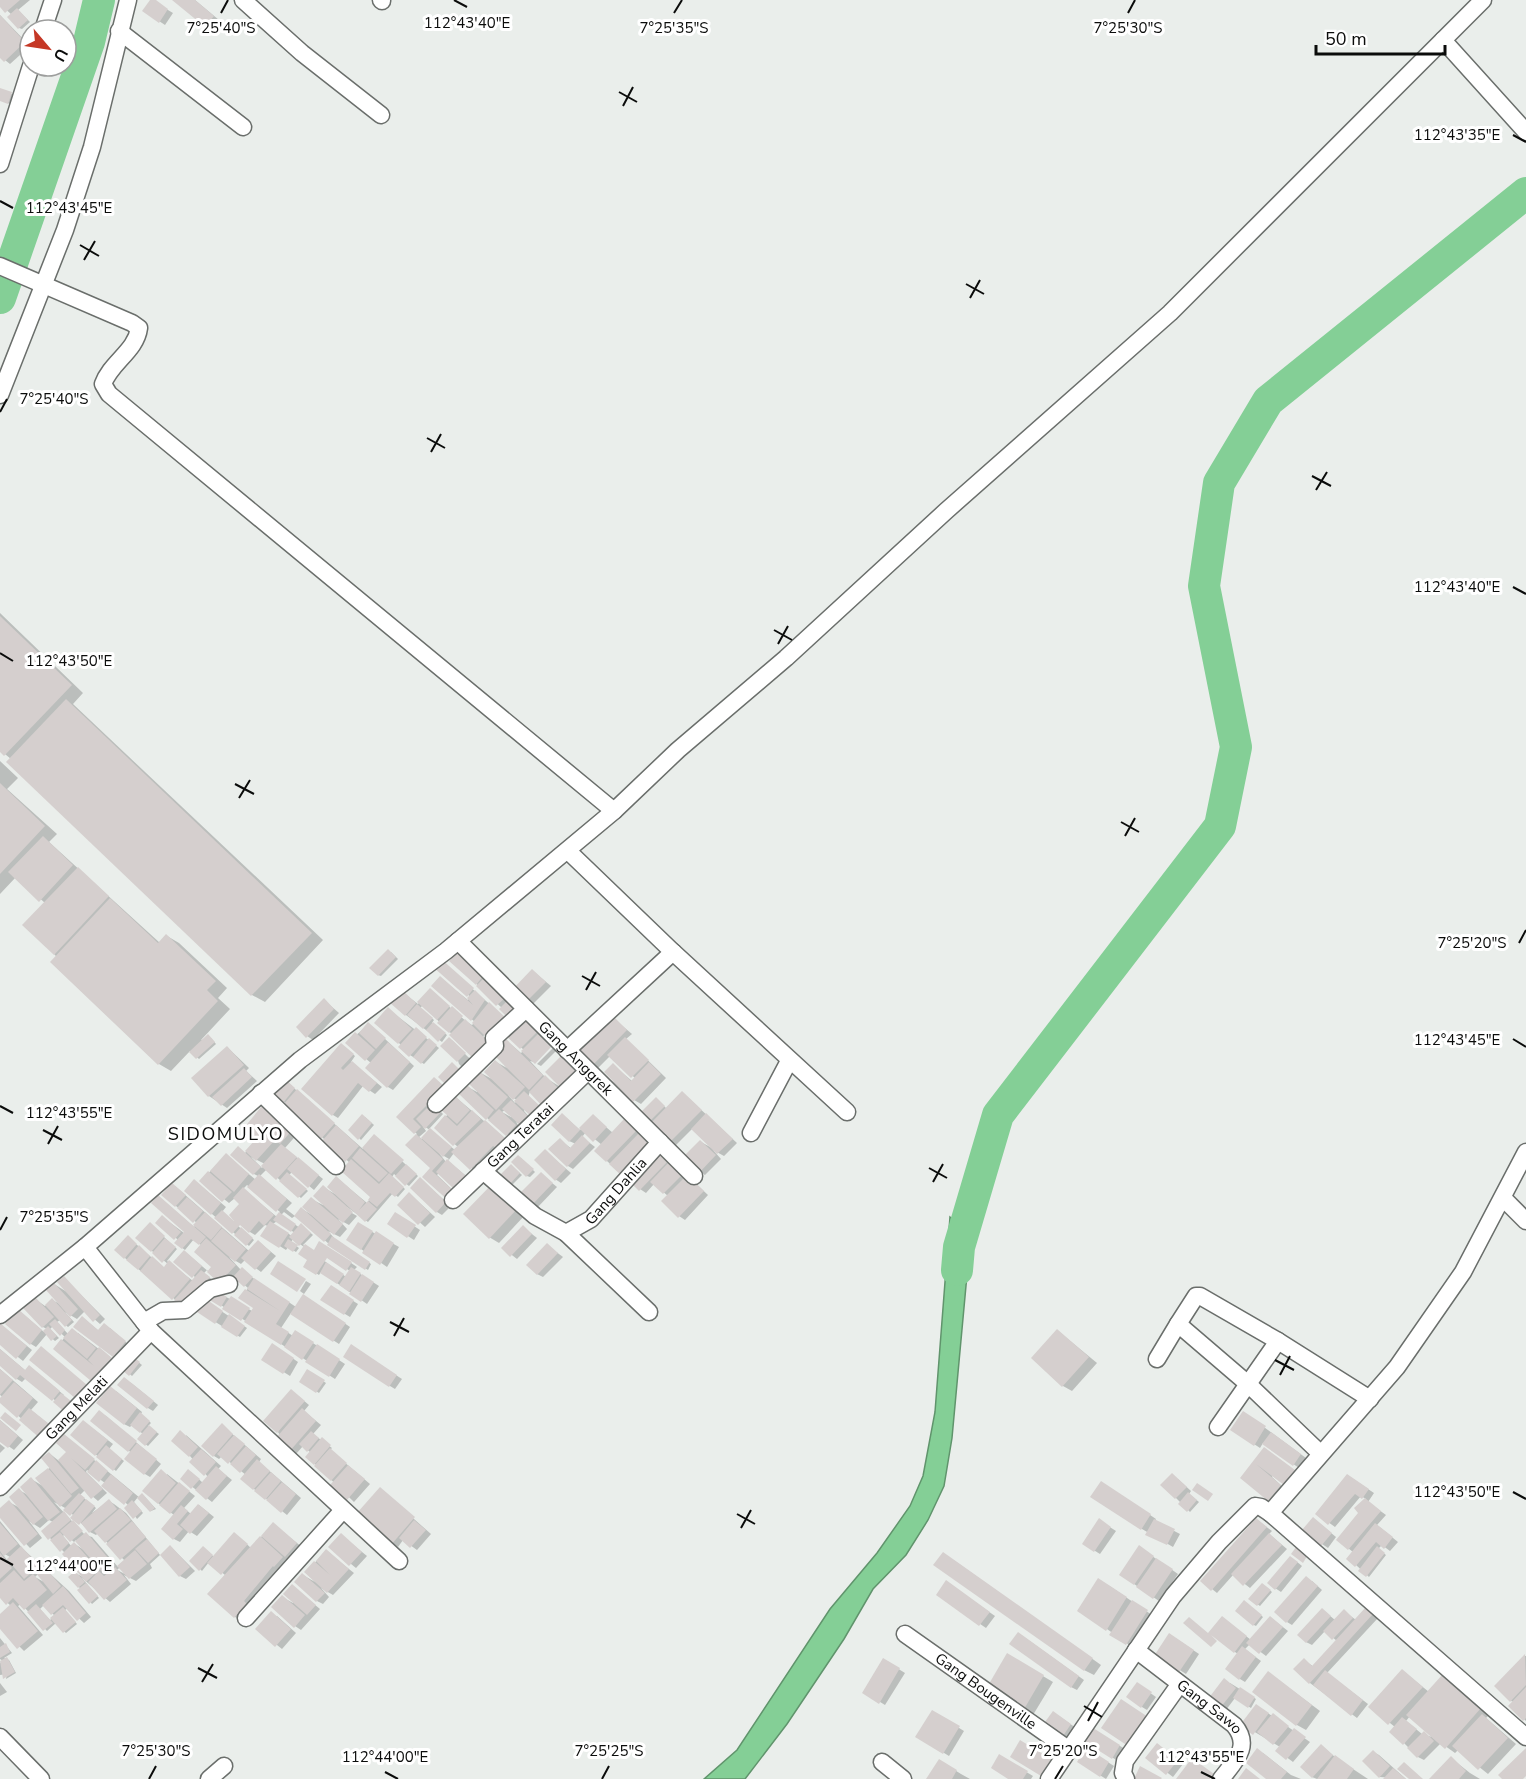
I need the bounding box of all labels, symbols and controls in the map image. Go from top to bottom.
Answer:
text: 112°43'40"E [424,13,510,33]
north arrow [18,18,78,78]
text: 7°25'40"S [187,18,255,38]
text: 7°25'35"S [640,18,708,38]
text: 7°25'30"S [1094,18,1162,38]
scale bar [1316,18,1445,56]
text: 50 m [1325,27,1367,51]
text: U [48,44,73,65]
text: 112°43'35"E [1414,125,1500,145]
text: 112°43'45"E [26,198,112,218]
text: 7°25'40"S [20,389,88,409]
text: 112°43'40"E [1414,577,1500,597]
text: 112°43'50"E [26,651,112,671]
text: 7°25'20"S [1438,933,1506,953]
street label: Gang Anggrek [534,1017,618,1100]
text: 112°43'45"E [1414,1030,1500,1050]
street label: Gang Teratai [482,1099,558,1173]
text: 112°43'55"E [26,1103,112,1123]
district label: SIDOMULYO [168,1122,284,1146]
street label: Gang Dahlia [581,1153,651,1229]
text: 7°25'35"S [20,1207,88,1227]
street label: Gang Melati [41,1372,112,1444]
text: 112°43'50"E [1414,1482,1500,1502]
text: 112°44'00"E [26,1556,112,1576]
street label: Gang Bougenville [931,1648,1041,1734]
street label: Gang Sawo [1173,1675,1247,1738]
text: 7°25'30"S [122,1741,190,1761]
text: 7°25'25"S [575,1741,643,1761]
text: 7°25'20"S [1029,1741,1097,1761]
text: 112°44'00"E [342,1747,428,1767]
text: 112°43'55"E [1158,1747,1244,1767]

